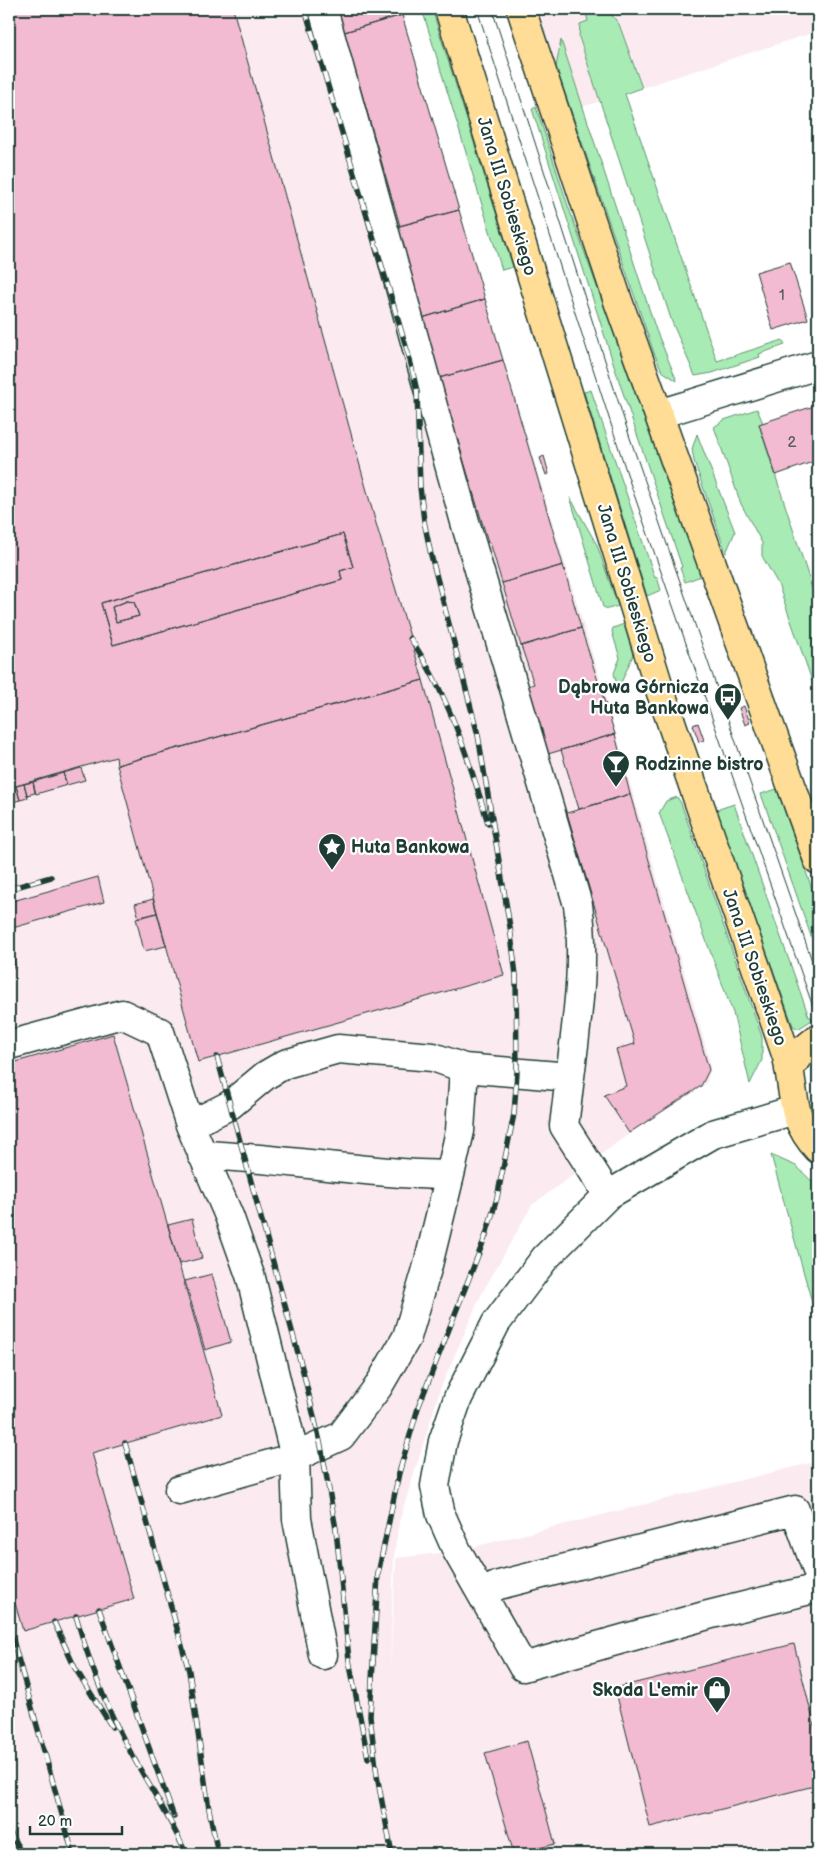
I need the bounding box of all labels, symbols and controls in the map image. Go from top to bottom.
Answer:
street label: Jana III Sobieskiego [472,114,541,278]
house number: 1 [779,286,785,305]
house number: 2 [788,433,797,452]
street label: Jana III Sobieskiego [592,501,661,665]
place label: Dąbrowa Górnicza Huta Bankowa [558,677,709,719]
bus stop icon: Dąbrowa Górnicza Huta Bankowa [713,682,743,721]
bar icon: Rodzinne bistro [601,749,631,788]
place label: Rodzinne bistro [635,754,764,775]
place icon: Huta Bankowa [317,832,347,871]
place label: Huta Bankowa [351,837,470,858]
street label: Jana III Sobieskiego [718,886,791,1049]
shop icon: Skoda L'emir [702,1675,732,1714]
place label: Skoda L'emir [592,1680,699,1701]
scale bar [30,1803,122,1835]
text: 20 m [38,1812,72,1831]

